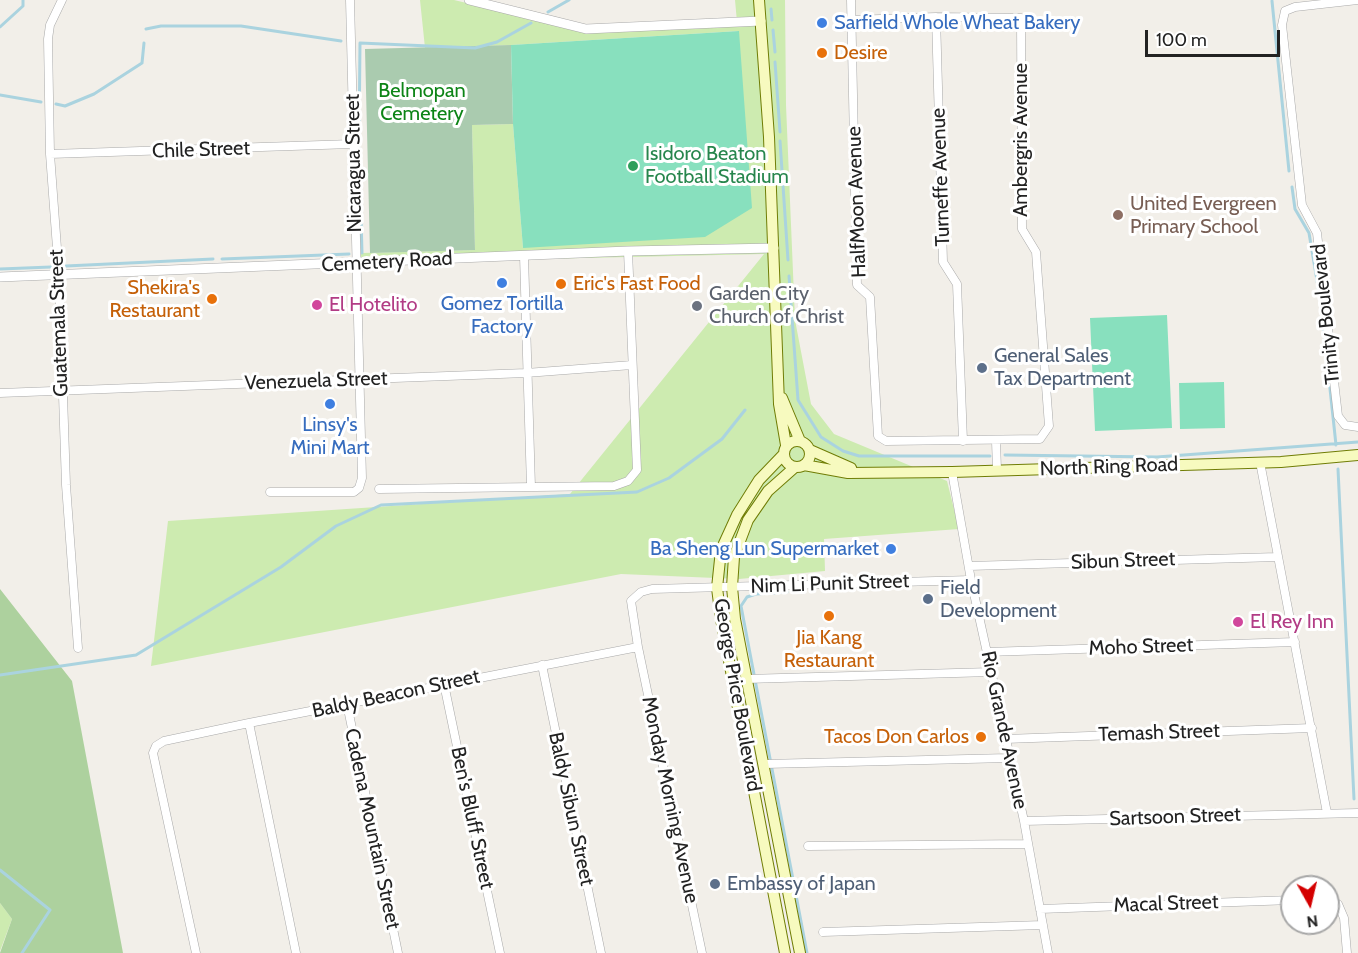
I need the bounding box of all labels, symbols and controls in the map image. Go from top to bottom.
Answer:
place label: Sarfield Whole Wheat Bakery [834,11,1080,35]
marker: Sarfield Whole Wheat Bakery [815,16,829,30]
scale bar [1148,18,1283,56]
text: 100 m [1156,29,1207,51]
place label: Desire [834,41,887,65]
marker: Desire [815,46,829,60]
street label: Ambergris Avenue [1009,63,1033,217]
park label: Belmopan Cemetery [378,79,466,126]
street label: Nicaragua Street [341,94,367,232]
street label: Turneffe Avenue [927,107,955,247]
street label: HalfMoon Avenue [842,126,872,278]
street label: Chile Street [152,136,250,164]
place label: Isidoro Beaton Football Stadium [645,142,789,189]
marker: Isidoro Beaton Football Stadium [626,159,640,173]
place label: United Evergreen Primary School [1130,192,1277,239]
marker: United Evergreen Primary School [1111,208,1125,222]
street label: Trinity Boulevard [1307,243,1345,385]
street label: Cemetery Road [321,247,453,277]
street label: Guatemala Street [44,249,74,397]
place label: Eric's Fast Food [573,272,701,296]
place label: Shekira's Restaurant [109,276,200,323]
marker: Gomez Tortilla Factory [495,276,509,290]
marker: Eric's Fast Food [554,277,568,291]
place label: Garden City Church of Christ [709,282,844,329]
marker: Shekira's Restaurant [205,292,219,306]
place label: Gomez Tortilla Factory [441,292,563,339]
place label: El Hotelito [329,293,418,317]
marker: El Hotelito [310,298,324,312]
marker: Garden City Church of Christ [690,299,704,313]
place label: General Sales Tax Department [994,344,1131,391]
marker: General Sales Tax Department [975,361,989,375]
street label: Venezuela Street [244,367,388,395]
marker: Linsy's Mini Mart [323,397,337,411]
place label: Linsy's Mini Mart [291,413,369,460]
street label: North Ring Road [1039,453,1179,481]
place label: Ba Sheng Lun Supermarket [650,537,879,561]
marker: Ba Sheng Lun Supermarket [884,542,898,556]
street label: Sibun Street [1070,547,1176,575]
street label: Nim Li Punit Street [750,569,910,599]
place label: Field Development [940,576,1057,623]
marker: Field Development [921,592,935,606]
street label: George Price Boulevard [708,597,766,793]
marker: Jia Kang Restaurant [822,609,836,623]
place label: El Rey Inn [1250,610,1334,634]
marker: El Rey Inn [1231,615,1245,629]
place label: Jia Kang Restaurant [784,626,874,673]
street label: Moho Street [1088,633,1194,661]
street label: Rio Grande Avenue [976,649,1032,811]
street label: Baldy Beacon Street [310,665,482,723]
street label: Monday Morning Avenue [636,694,704,906]
street label: Temash Street [1098,719,1220,747]
place label: Tacos Don Carlos [824,725,969,749]
street label: Cadena Mountain Street [339,726,405,932]
street label: Baldy Sibun Street [543,730,599,888]
marker: Tacos Don Carlos [974,730,988,744]
street label: Ben's Bluff Street [445,745,499,891]
street label: Sartsoon Street [1109,803,1241,831]
place label: Embassy of Japan [727,872,876,896]
north arrow [1280,875,1340,935]
marker: Embassy of Japan [708,877,722,891]
street label: Macal Street [1113,890,1219,918]
text: N [1305,911,1319,932]

